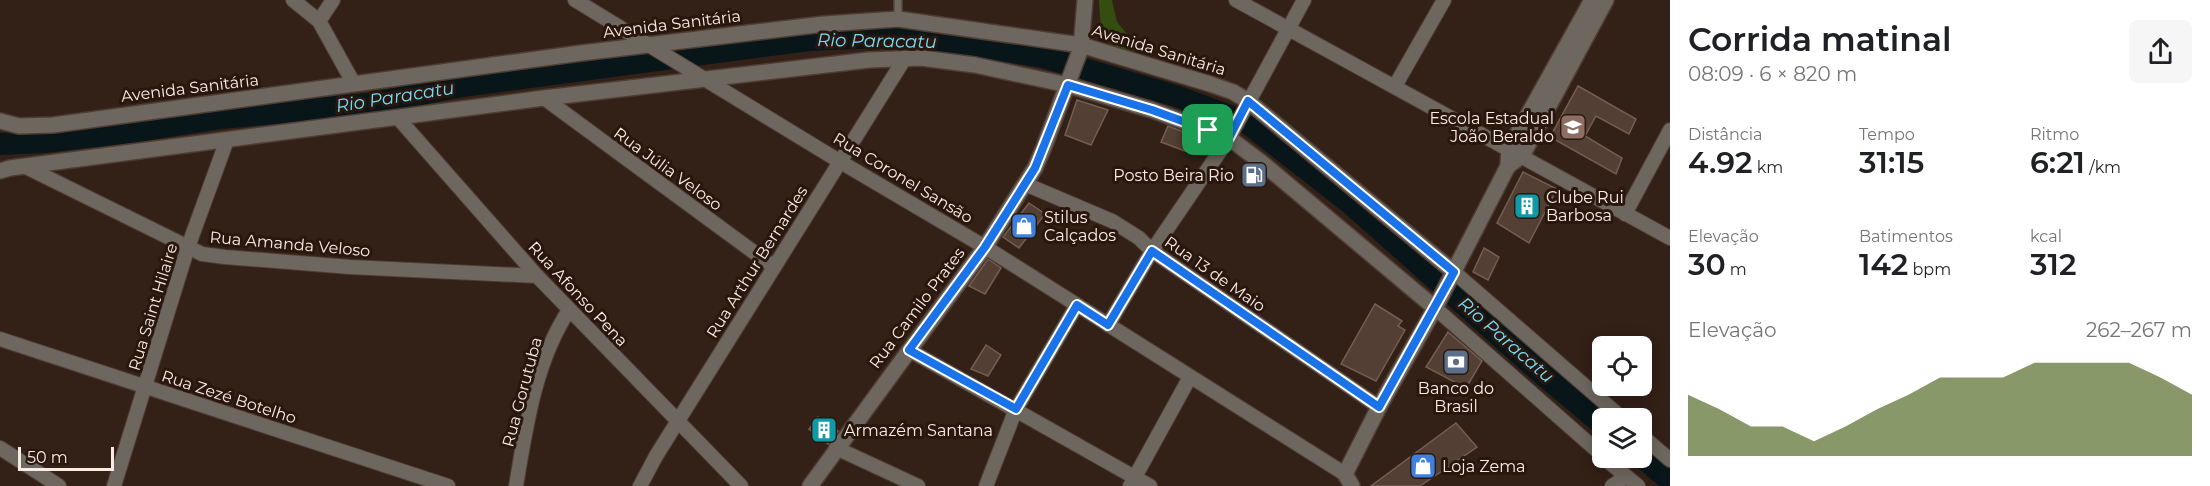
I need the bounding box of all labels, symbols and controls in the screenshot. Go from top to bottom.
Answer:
street label: Avenida Sanitária [602,6,742,42]
text: Corrida matinal [1688,19,1952,59]
button: share [2129,20,2192,83]
street label: Avenida Sanitária [1090,21,1228,79]
water label: Rio Paracatu [817,29,937,53]
text: 08:09 · 6 × 820 m [1688,62,1857,86]
street label: Avenida Sanitária [120,70,260,106]
water label: Rio Paracatu [334,77,456,117]
pin [1182,104,1233,155]
place label: Escola Estadual João Beraldo [1429,109,1554,146]
school or university icon: Escola Estadual João Beraldo [1558,112,1588,142]
icon: arrive [1191,113,1224,146]
street label: Rua Júlia Veloso [610,123,726,215]
text: Distância [1688,125,1762,144]
text: Tempo [1859,125,1915,144]
text: Ritmo [2030,125,2079,144]
street label: Rua Coronel Sansão [830,129,976,227]
text: 4.92 [1688,144,1753,181]
text: 31:15 [1859,144,1924,181]
text: 6:21 [2030,144,2085,181]
text: km [1753,158,1783,177]
text: /km [2085,158,2121,177]
fuel station icon: Posto Beira Rio [1239,160,1269,190]
place label: Posto Beira Rio [1113,166,1234,185]
street label: Rua Arthur Bernardes [702,182,812,341]
place label: Clube Rui Barbosa [1546,188,1624,225]
building icon: Clube Rui Barbosa [1512,191,1542,221]
place label: Stilus Calçados [1044,208,1116,245]
shop icon: Stilus Calçados [1009,211,1039,241]
text: Elevação [1688,227,1759,246]
text: Batimentos [1859,227,1953,246]
text: kcal [2030,227,2062,246]
street label: Rua Amanda Veloso [209,228,371,260]
street label: Rua 13 de Maio [1161,232,1269,316]
street label: Rua Afonso Pena [524,237,632,351]
street label: Rua Saint Hilaire [125,241,181,373]
street label: Rua Camilo Prates [865,244,969,372]
text: 30 [1688,246,1726,283]
text: 142 [1859,246,1908,283]
text: 312 [2030,246,2076,283]
text: m [1726,260,1747,279]
text: bpm [1908,260,1951,279]
water label: Rio Paracatu [1454,292,1558,388]
text: Elevação [1688,318,1777,342]
text: 262–267 m [2086,318,2192,342]
street label: Rua Gorutuba [498,335,546,449]
map controls [1592,336,1652,468]
button: locate [1592,336,1652,396]
bank icon: Banco do Brasil [1441,347,1471,377]
street label: Rua Zezé Botelho [159,366,299,428]
place label: Banco do Brasil [1418,379,1494,416]
button: layers [1592,408,1652,468]
building icon: Armazém Santana [809,415,839,445]
place label: Armazém Santana [844,421,993,440]
scale bar [18,444,114,472]
text: 50 m [27,448,68,467]
shop icon: Loja Zema [1408,451,1438,481]
place label: Loja Zema [1442,457,1526,476]

